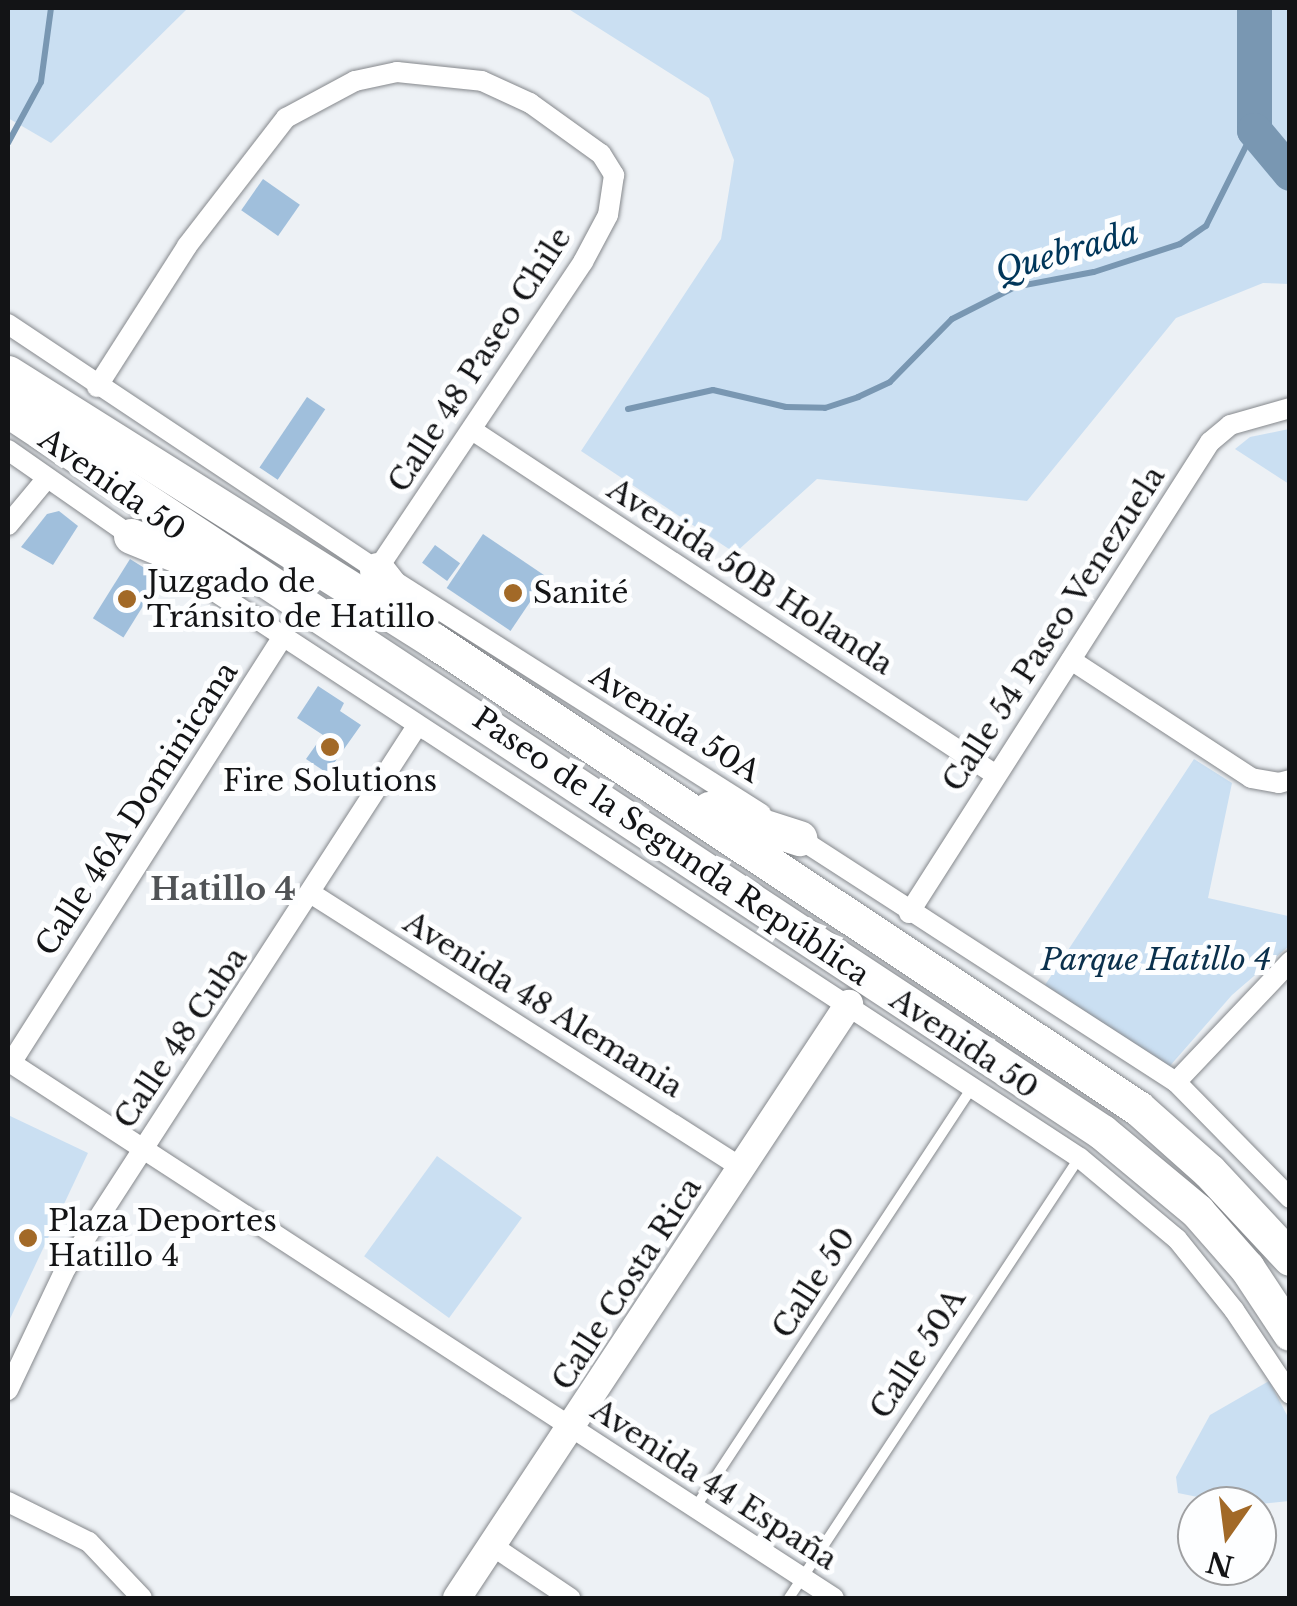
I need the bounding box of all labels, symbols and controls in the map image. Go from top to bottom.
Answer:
water label: Quebrada [991,213,1143,291]
street label: Calle 48 Paseo Chile [381,221,579,499]
street label: Avenida 50 [32,421,192,549]
street label: Calle 54 Paseo Venezuela [935,459,1173,799]
street label: Avenida 50B Holanda [600,471,900,683]
place label: Juzgado de Tránsito de Hatillo [147,564,435,634]
place label: Sanité [533,575,628,611]
marker: Sanité [502,582,524,604]
marker: Juzgado de Tránsito de Hatillo [116,588,138,610]
street label: Calle 46A Dominicana [28,655,246,963]
street label: Avenida 50A [583,657,767,791]
street label: Paseo de la Segunda República [466,700,876,994]
marker: Fire Solutions [319,736,341,758]
place label: Fire Solutions [223,763,437,799]
district label: Hatillo 4 [150,870,296,908]
street label: Avenida 48 Alemania [396,904,690,1106]
street label: Calle 48 Cuba [107,941,255,1135]
park label: Parque Hatillo 4 [1041,942,1271,978]
street label: Avenida 50 [883,981,1045,1107]
street label: Calle Costa Rica [545,1171,709,1397]
place label: Plaza Deportes Hatillo 4 [48,1203,277,1274]
street label: Calle 50 [765,1221,863,1345]
marker: Plaza Deportes Hatillo 4 [17,1227,39,1249]
street label: Calle 50A [863,1283,973,1425]
street label: Avenida 44 España [584,1392,844,1578]
north arrow [1177,1486,1277,1586]
text: N [1203,1543,1237,1584]

